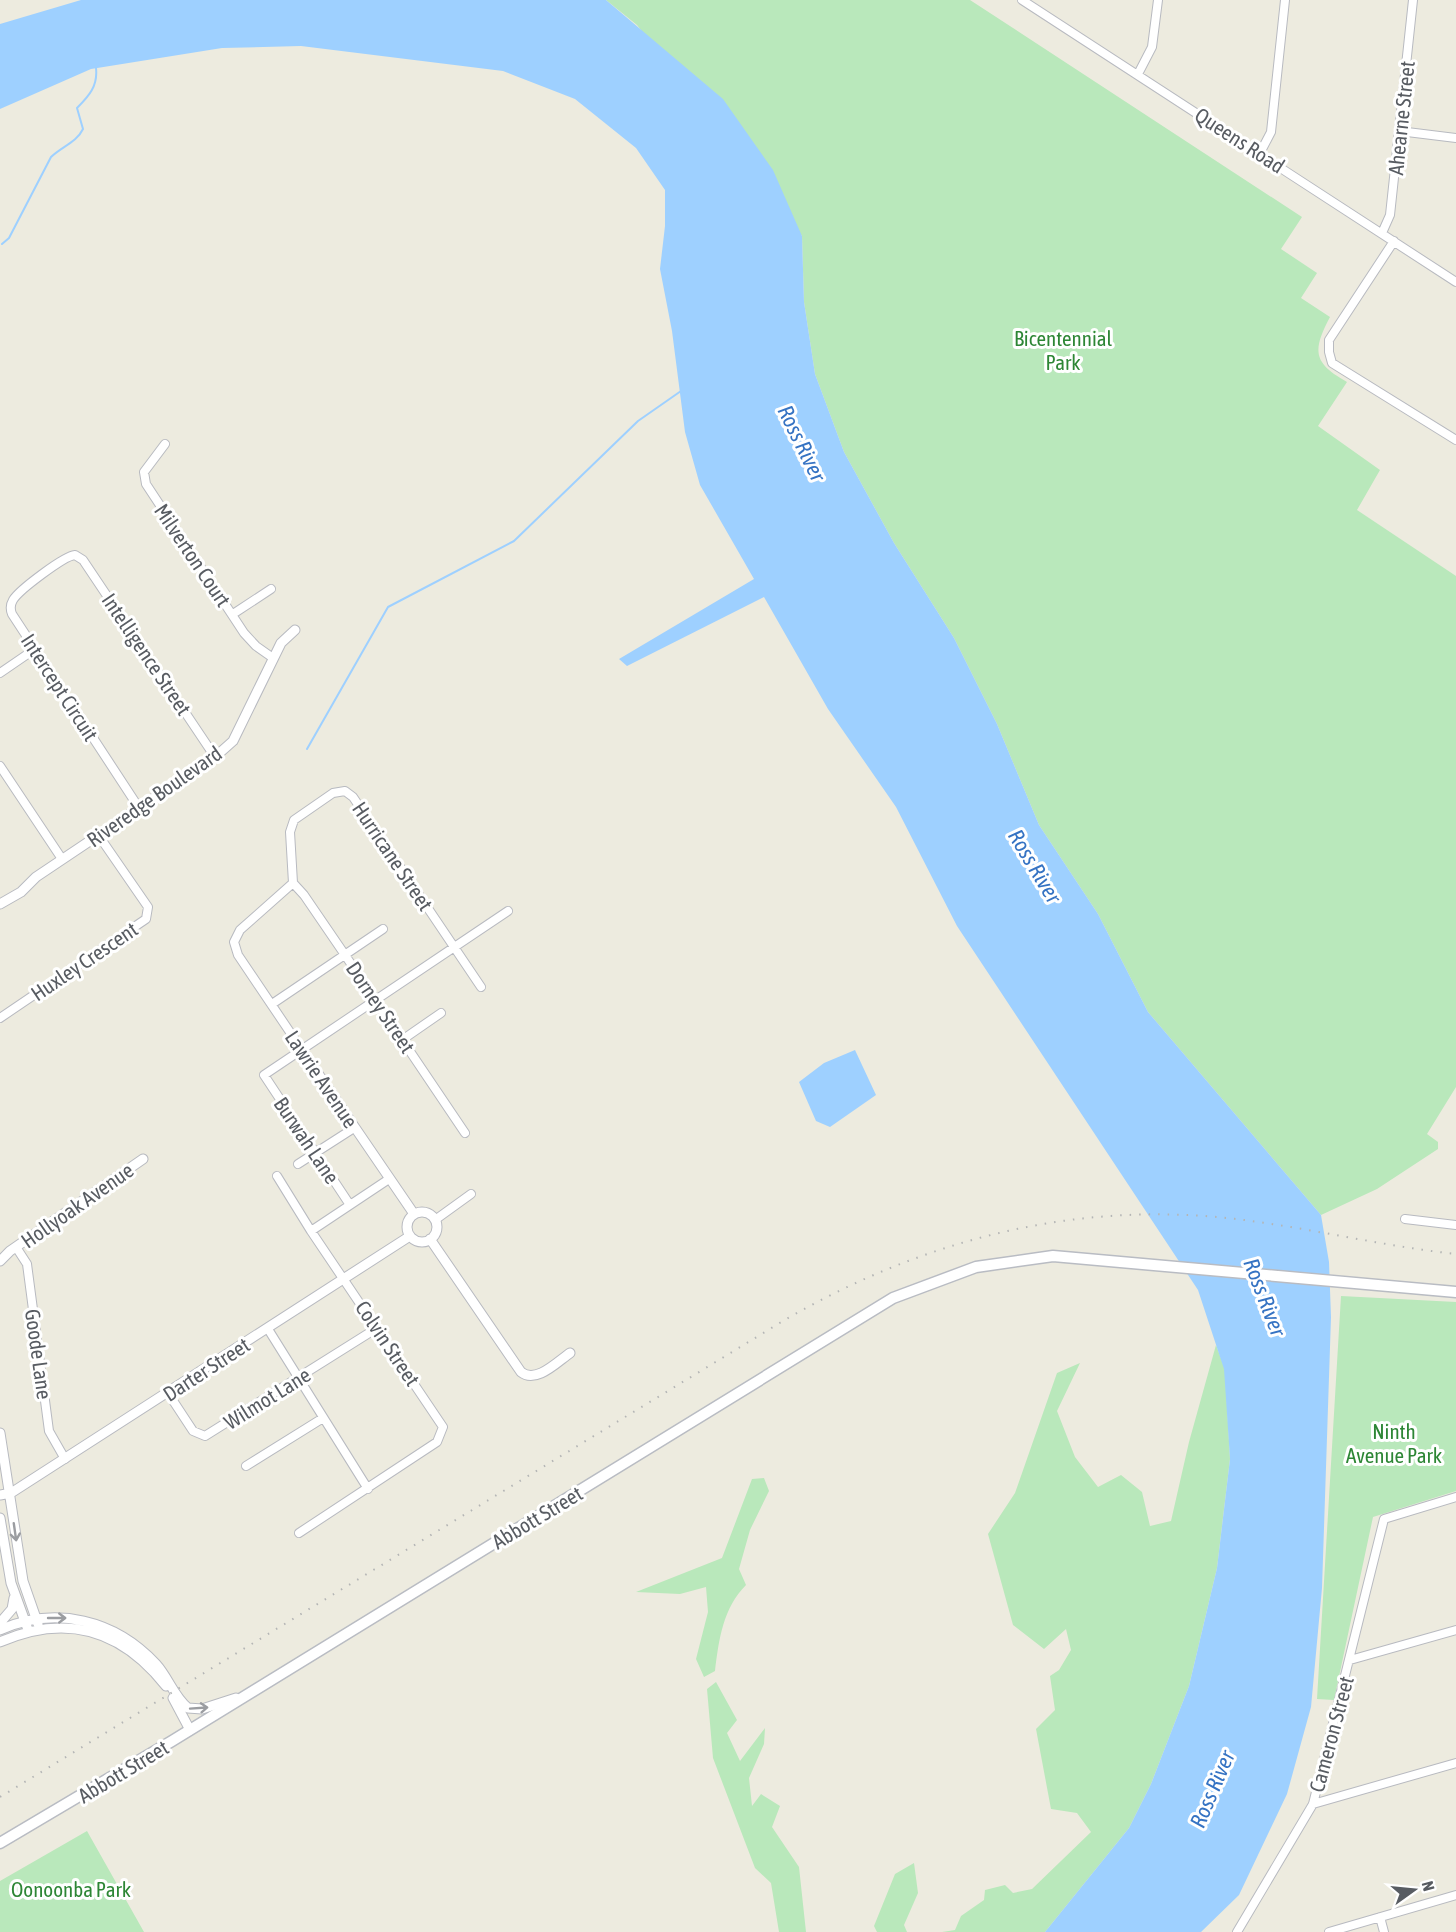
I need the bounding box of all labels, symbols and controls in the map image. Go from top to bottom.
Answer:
street label: Ahearne Street [1383,60,1419,176]
street label: Queens Road [1191,102,1289,178]
park label: Bicentennial Park [1014,326,1113,374]
water label: Ross River [773,401,832,487]
street label: Milverton Court [150,499,236,611]
street label: Intelligence Street [97,589,197,719]
street label: Intercept Circuit [17,629,103,745]
street label: Riveredge Boulevard [82,741,226,851]
street label: Hurricane Street [348,797,438,915]
water label: Ross River [1003,824,1068,909]
street label: Huxley Crescent [26,917,142,1005]
street label: Dorney Street [342,957,420,1057]
street label: Lawrie Avenue [281,1026,363,1132]
street label: Burwah Lane [269,1092,345,1188]
street label: Hollyoak Avenue [16,1158,138,1252]
water label: Ross River [1238,1254,1292,1341]
street label: Colvin Street [351,1296,425,1390]
street label: Goode Lane [21,1307,57,1401]
street label: Darter Street [158,1332,254,1406]
street label: Wilmot Lane [219,1362,315,1434]
park label: Ninth Avenue Park [1346,1419,1442,1467]
street label: Abbott Street [487,1481,587,1553]
one-way arrow [10,1522,21,1542]
one-way arrow [46,1612,66,1624]
street label: Cameron Street [1304,1673,1358,1795]
one-way arrow [189,1702,208,1713]
street label: Abbott Street [73,1735,173,1807]
water label: Ross River [1184,1745,1240,1831]
north arrow [1384,1860,1444,1920]
park label: Oonoonba Park [11,1877,131,1901]
text: N [1419,1879,1438,1893]

